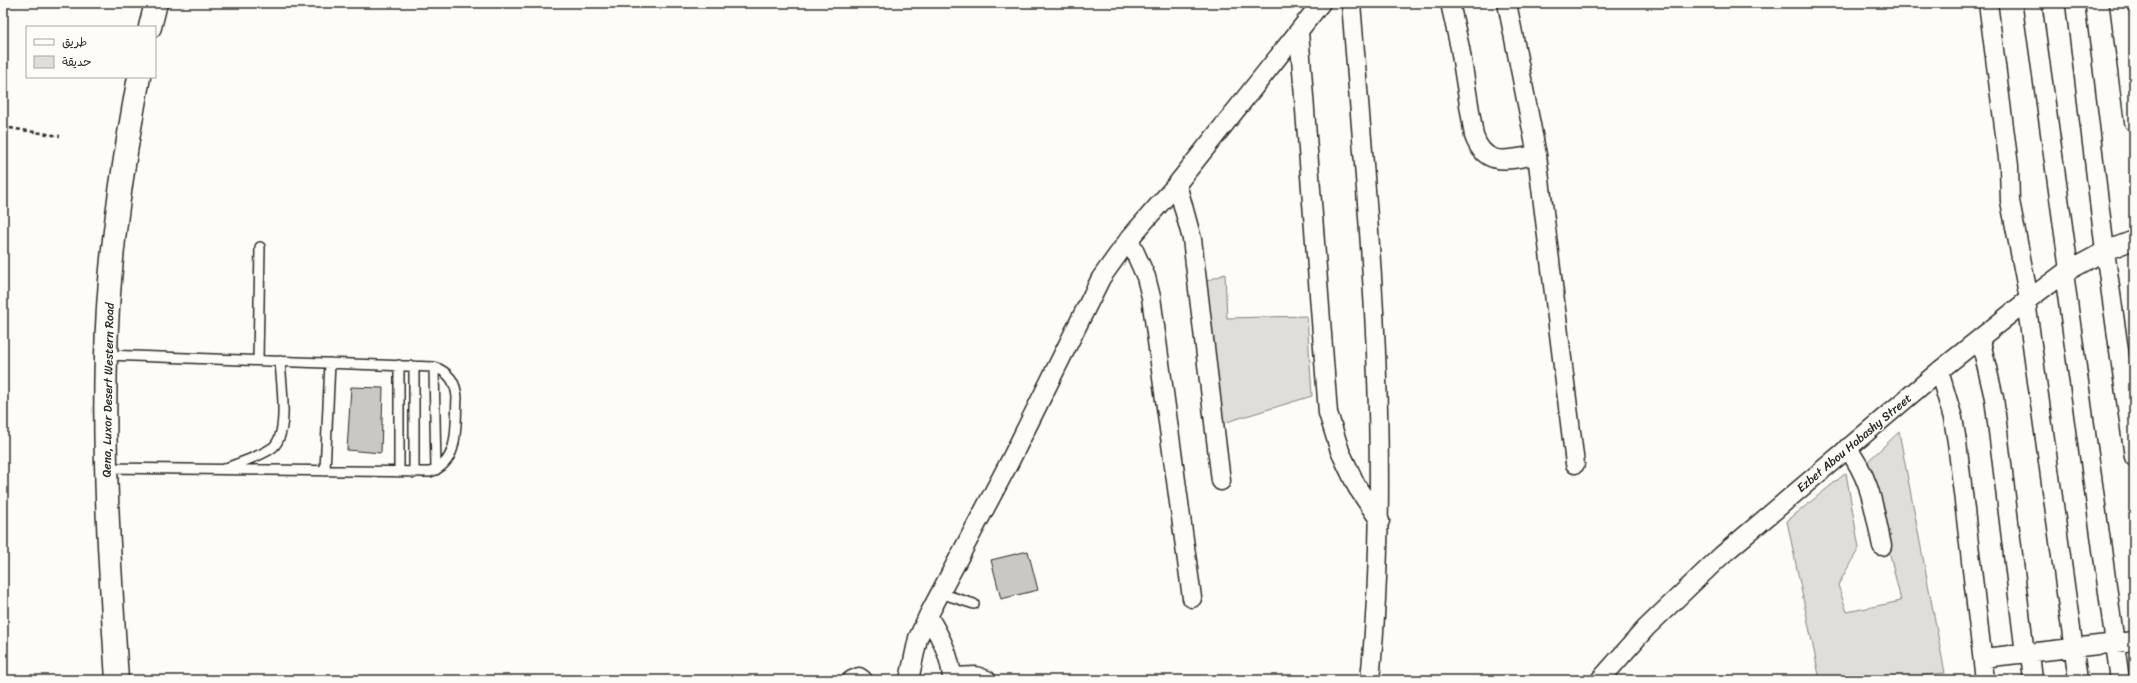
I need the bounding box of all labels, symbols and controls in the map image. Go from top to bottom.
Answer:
legend [26,26,156,78]
text: طريق [62,31,87,53]
text: حديقة [62,51,91,73]
street label: Qena, Luxor Desert Western Road [95,302,121,478]
street label: Ezbet Abou Habashy Street [1791,388,1917,498]

